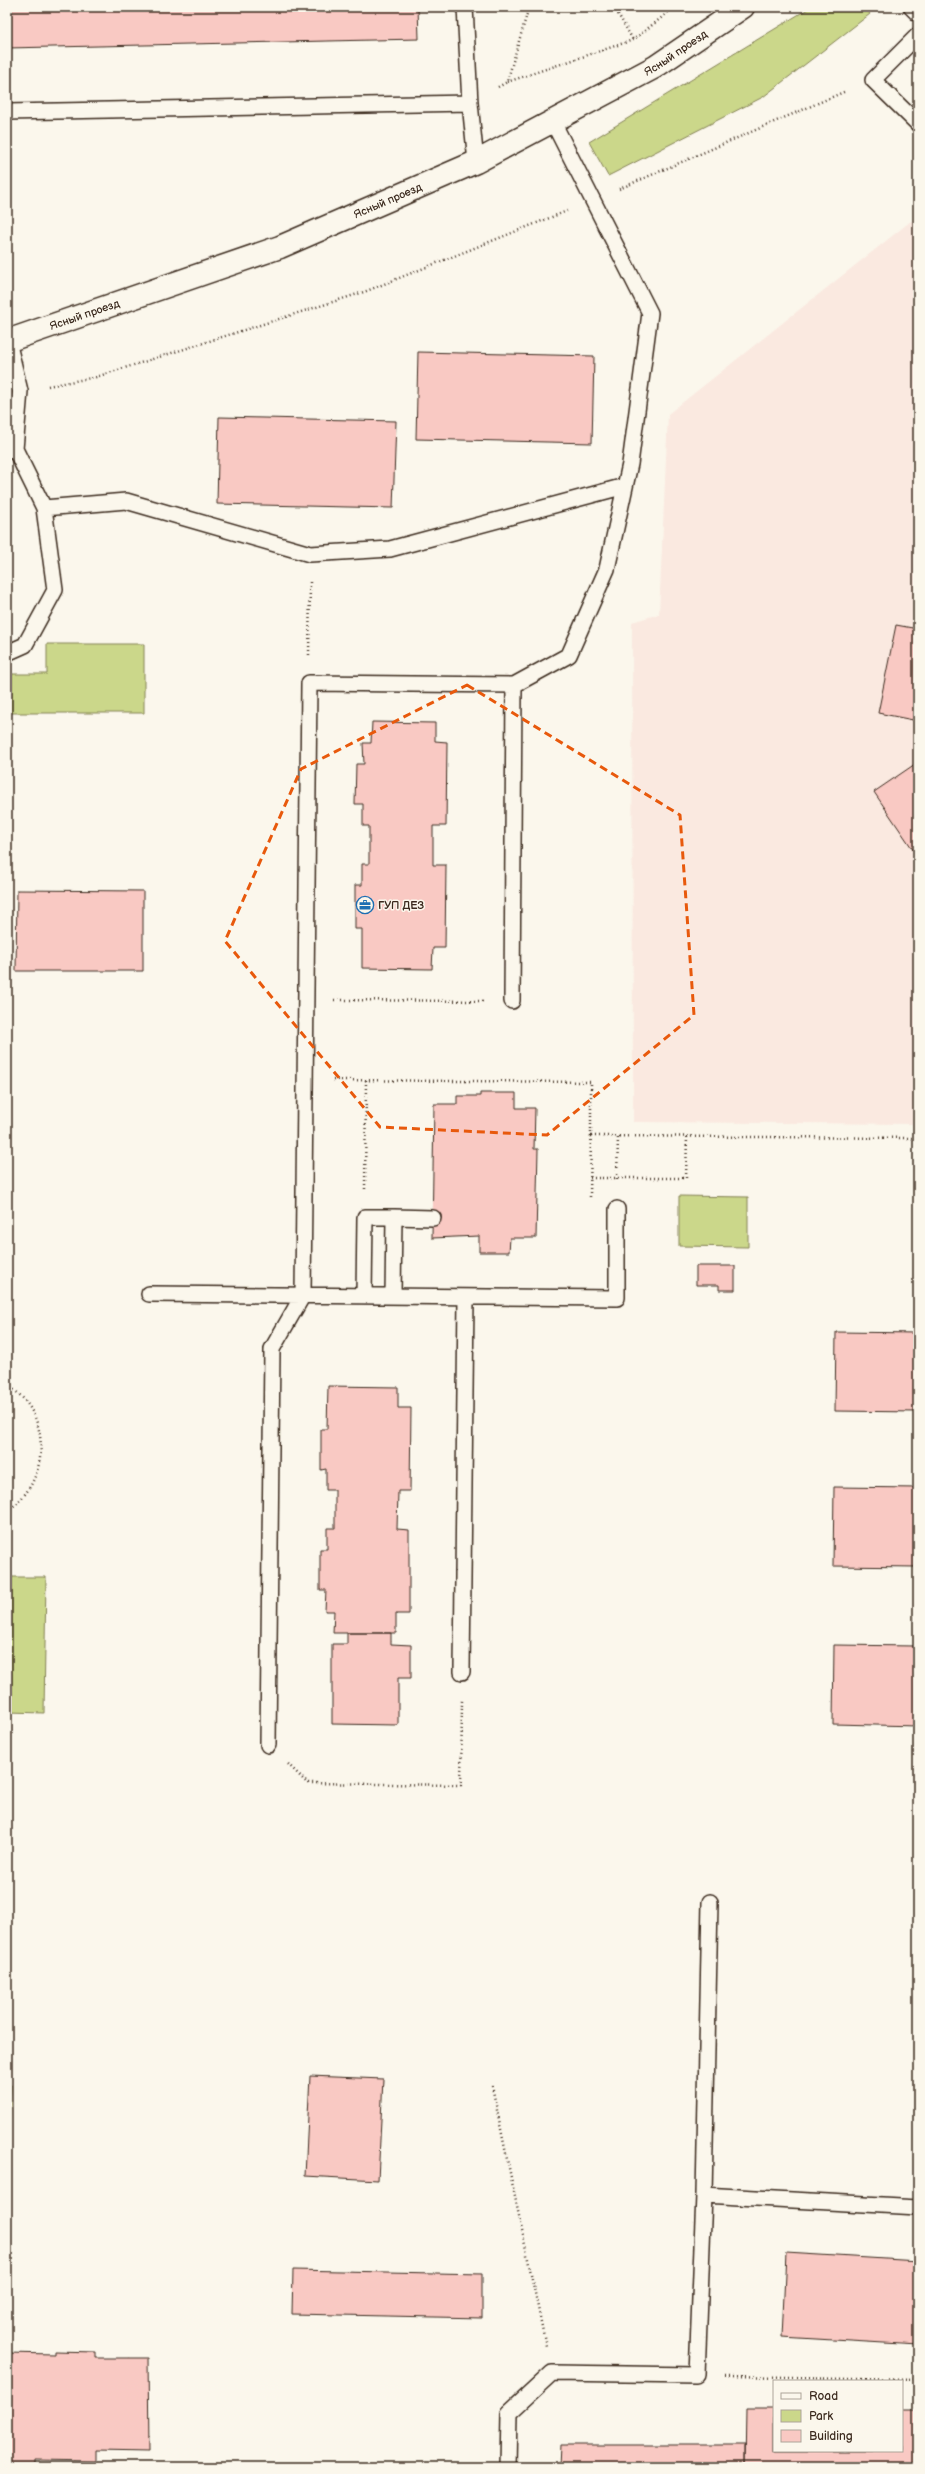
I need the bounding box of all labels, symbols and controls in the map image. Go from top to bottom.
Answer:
street label: Ясный проезд [642,27,710,79]
street label: Ясный проезд [352,180,424,221]
street label: Ясный проезд [48,297,122,333]
office icon: ГУП ДЕЗ [355,895,375,915]
place label: ГУП ДЕЗ [378,899,424,912]
legend [773,2380,903,2452]
text: Road [809,2389,838,2404]
text: Park [809,2409,833,2424]
text: Building [809,2429,853,2444]

